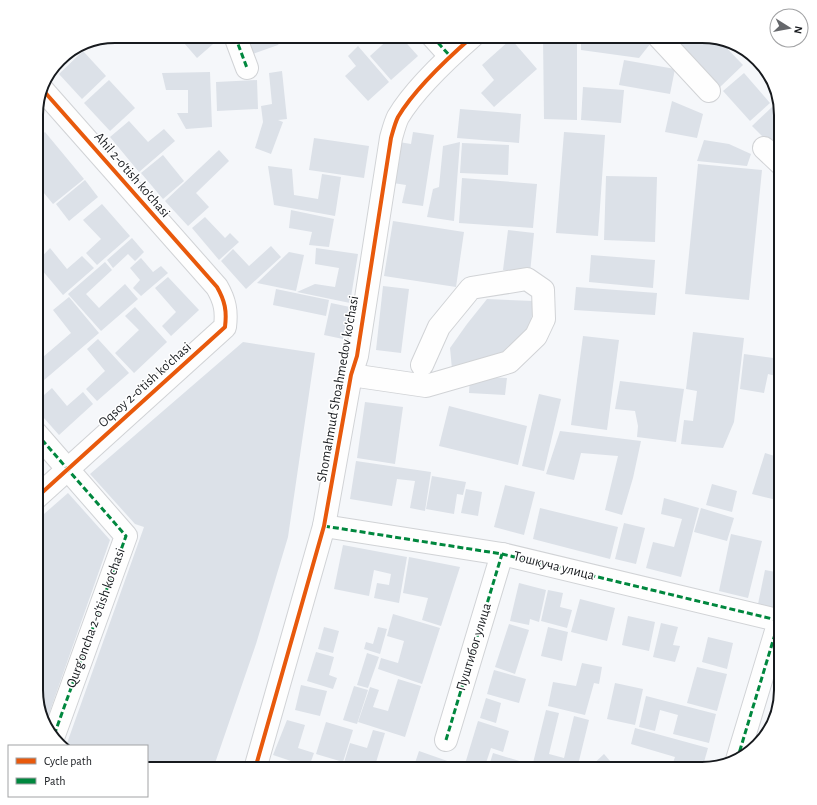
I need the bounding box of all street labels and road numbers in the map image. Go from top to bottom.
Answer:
street label: Ahil 2-o'tish ko'chasi [91,130,173,220]
street label: Shomahmud Shoahmedov ko'chasi [315,295,361,483]
street label: Oqsoy 2-o'tish ko'chasi [96,340,194,430]
street label: Qurg'oncha 2-o'tish ko'chasi [64,546,128,690]
street label: Тошкуча улица [512,549,597,583]
street label: Пуштибог улица [454,601,494,693]

